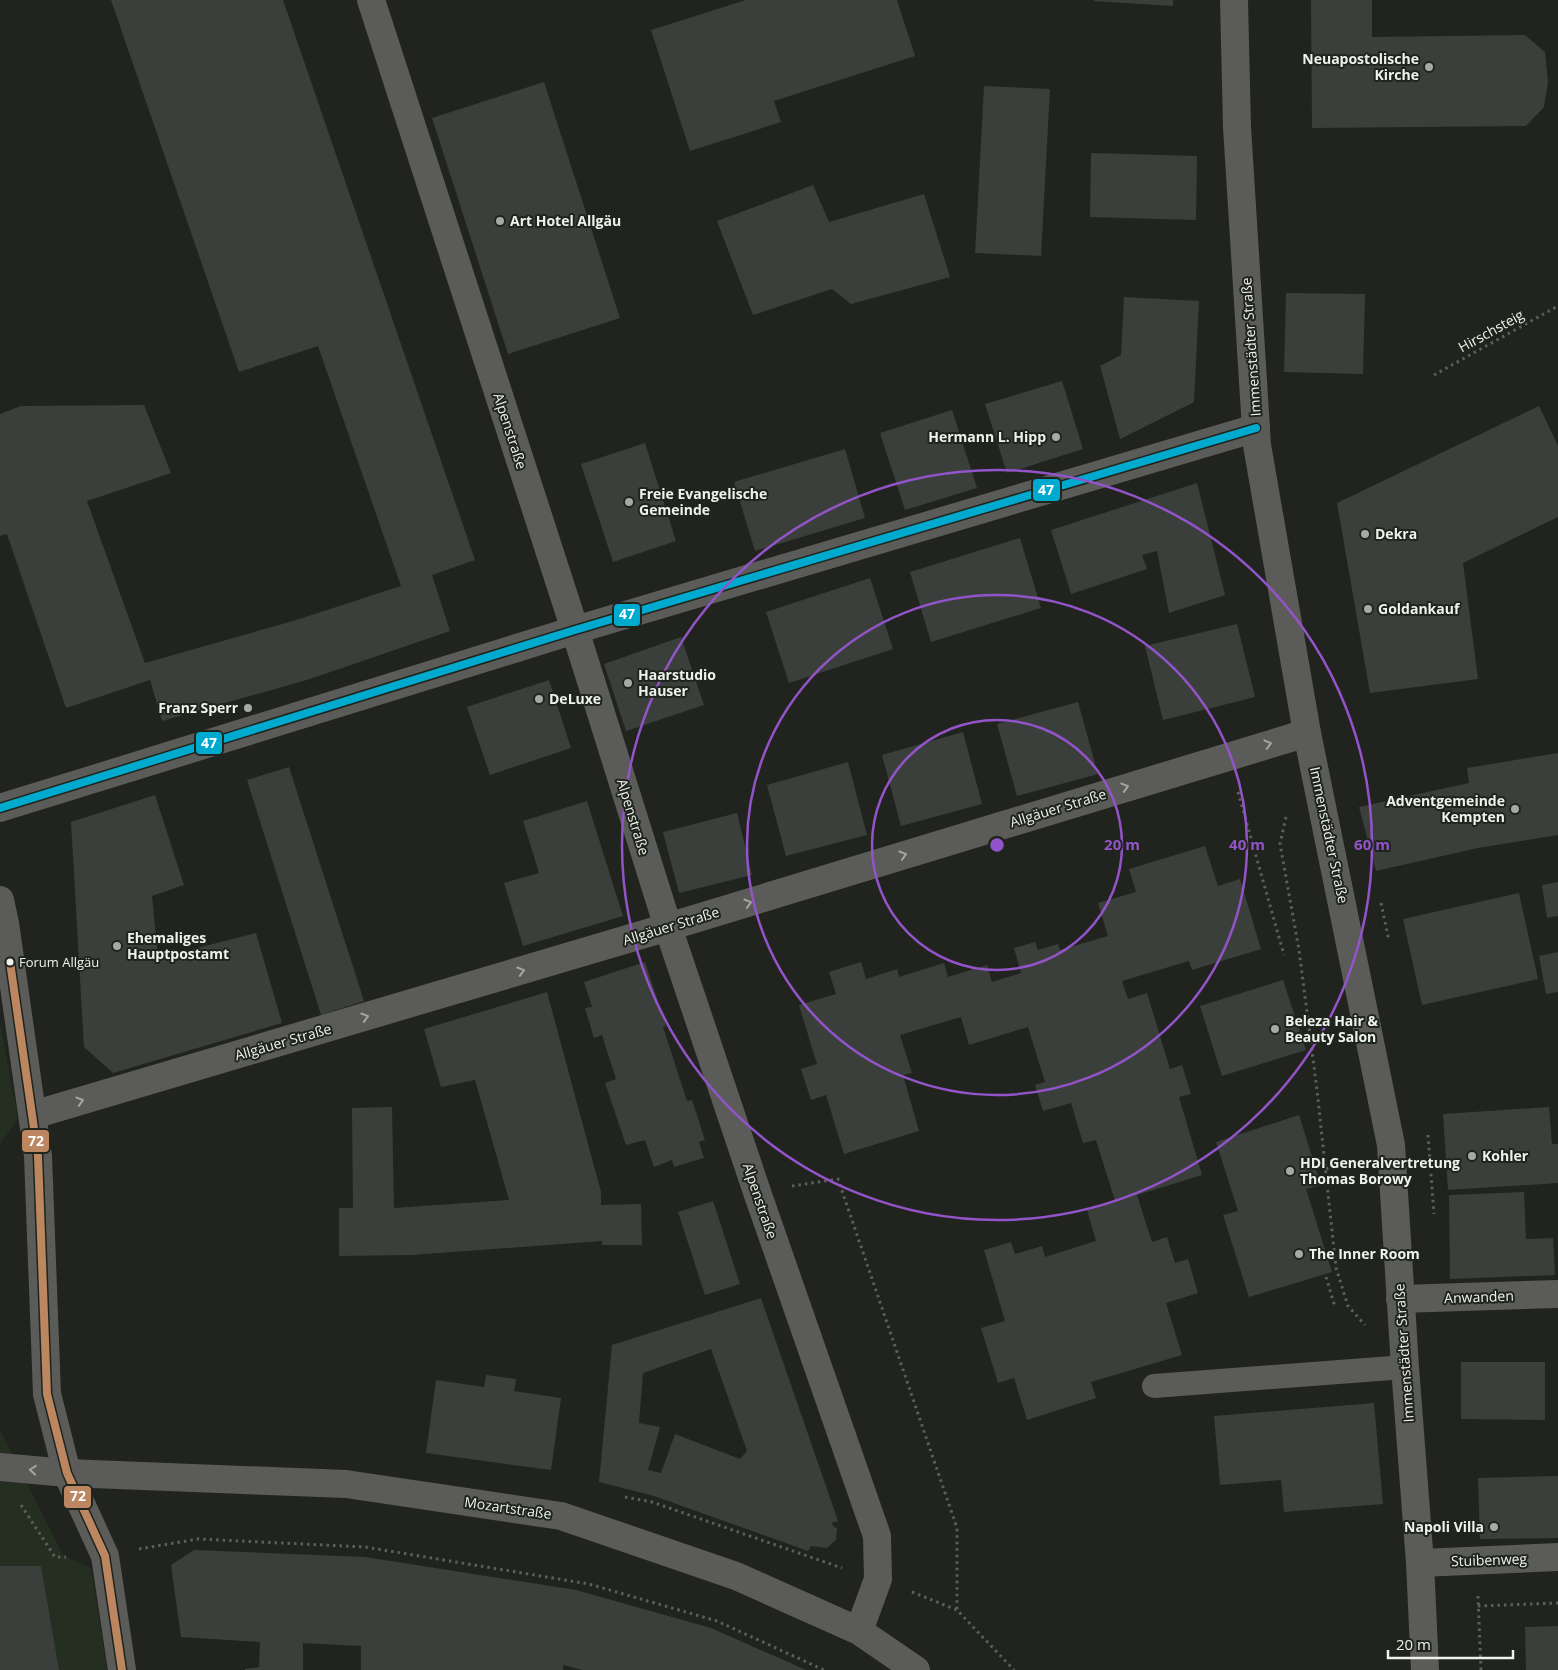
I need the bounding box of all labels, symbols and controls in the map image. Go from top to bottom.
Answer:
place label: Neuapostolische Kirche [1302,49,1419,84]
marker: Neuapostolische Kirche [1423,61,1435,73]
place label: Art Hotel Allgäu [510,211,621,230]
marker: Art Hotel Allgäu [494,215,506,227]
street label: Immenstädter Straße [1236,277,1265,417]
street label: Hirschsteig [1455,305,1527,356]
street label: Alpenstraße [489,390,532,472]
place label: Hermann L. Hipp [928,427,1046,446]
marker: Hermann L. Hipp [1050,431,1062,443]
line badge: 47 [1032,478,1061,502]
text: 47 [1038,480,1054,499]
place label: Freie Evangelische Gemeinde [639,484,767,519]
marker: Freie Evangelische Gemeinde [623,496,635,508]
place label: Dekra [1375,524,1417,543]
marker: Dekra [1359,528,1371,540]
place label: Goldankauf [1378,599,1461,618]
line badge: 47 [613,603,641,627]
marker: Goldankauf [1362,603,1374,615]
text: 47 [619,604,635,623]
place label: Haarstudio Hauser [638,665,716,700]
marker: Haarstudio Hauser [622,677,634,689]
place label: DeLuxe [549,689,601,708]
marker: DeLuxe [533,693,545,705]
place label: Franz Sperr [158,698,239,717]
marker: Franz Sperr [242,702,254,714]
line badge: 47 [195,731,223,755]
text: 47 [201,733,217,752]
one-way arrow [1263,740,1271,750]
street label: Immenstädter Straße [1306,765,1353,905]
street label: Alpenstraße [613,776,654,858]
one-way arrow [1121,783,1129,793]
street label: Allgäuer Straße [1007,784,1109,831]
place label: Adventgemeinde Kempten [1386,791,1505,826]
marker: Adventgemeinde Kempten [1509,803,1521,815]
text: 20 m [1104,834,1140,854]
text: 40 m [1229,834,1265,854]
text: 60 m [1354,834,1390,854]
centre of rings [988,836,1006,854]
one-way arrow [898,851,907,861]
one-way arrow [743,898,751,908]
street label: Allgäuer Straße [620,902,722,949]
place label: Ehemaliges Hauptpostamt [127,928,229,963]
marker: Ehemaliges Hauptpostamt [111,940,123,952]
place label: Forum Allgäu [19,953,99,971]
marker: Forum Allgäu [5,957,15,967]
one-way arrow [516,966,525,976]
place label: Beleza Hair & Beauty Salon [1285,1011,1379,1046]
one-way arrow [361,1013,369,1023]
street label: Allgäuer Straße [232,1019,334,1064]
marker: Beleza Hair & Beauty Salon [1269,1023,1281,1035]
one-way arrow [75,1097,83,1107]
line badge: 72 [21,1129,50,1153]
text: 72 [28,1131,44,1150]
place label: Kohler [1482,1146,1529,1165]
marker: Kohler [1466,1150,1478,1162]
place label: HDI Generalvertretung Thomas Borowy [1300,1153,1460,1188]
street label: Alpenstraße [739,1160,782,1241]
marker: HDI Generalvertretung Thomas Borowy [1284,1165,1296,1177]
place label: The Inner Room [1309,1244,1420,1263]
marker: The Inner Room [1293,1248,1305,1260]
street label: Immenstädter Straße [1389,1283,1418,1423]
street label: Anwanden [1444,1286,1514,1307]
one-way arrow [29,1465,37,1476]
line badge: 72 [63,1485,92,1509]
text: 72 [70,1486,86,1505]
street label: Mozartstraße [463,1492,553,1523]
place label: Napoli Villa [1404,1517,1484,1536]
marker: Napoli Villa [1488,1521,1500,1533]
street label: Stuibenweg [1451,1549,1528,1570]
scale bar [1388,1628,1513,1660]
text: 20 m [1396,1634,1431,1654]

